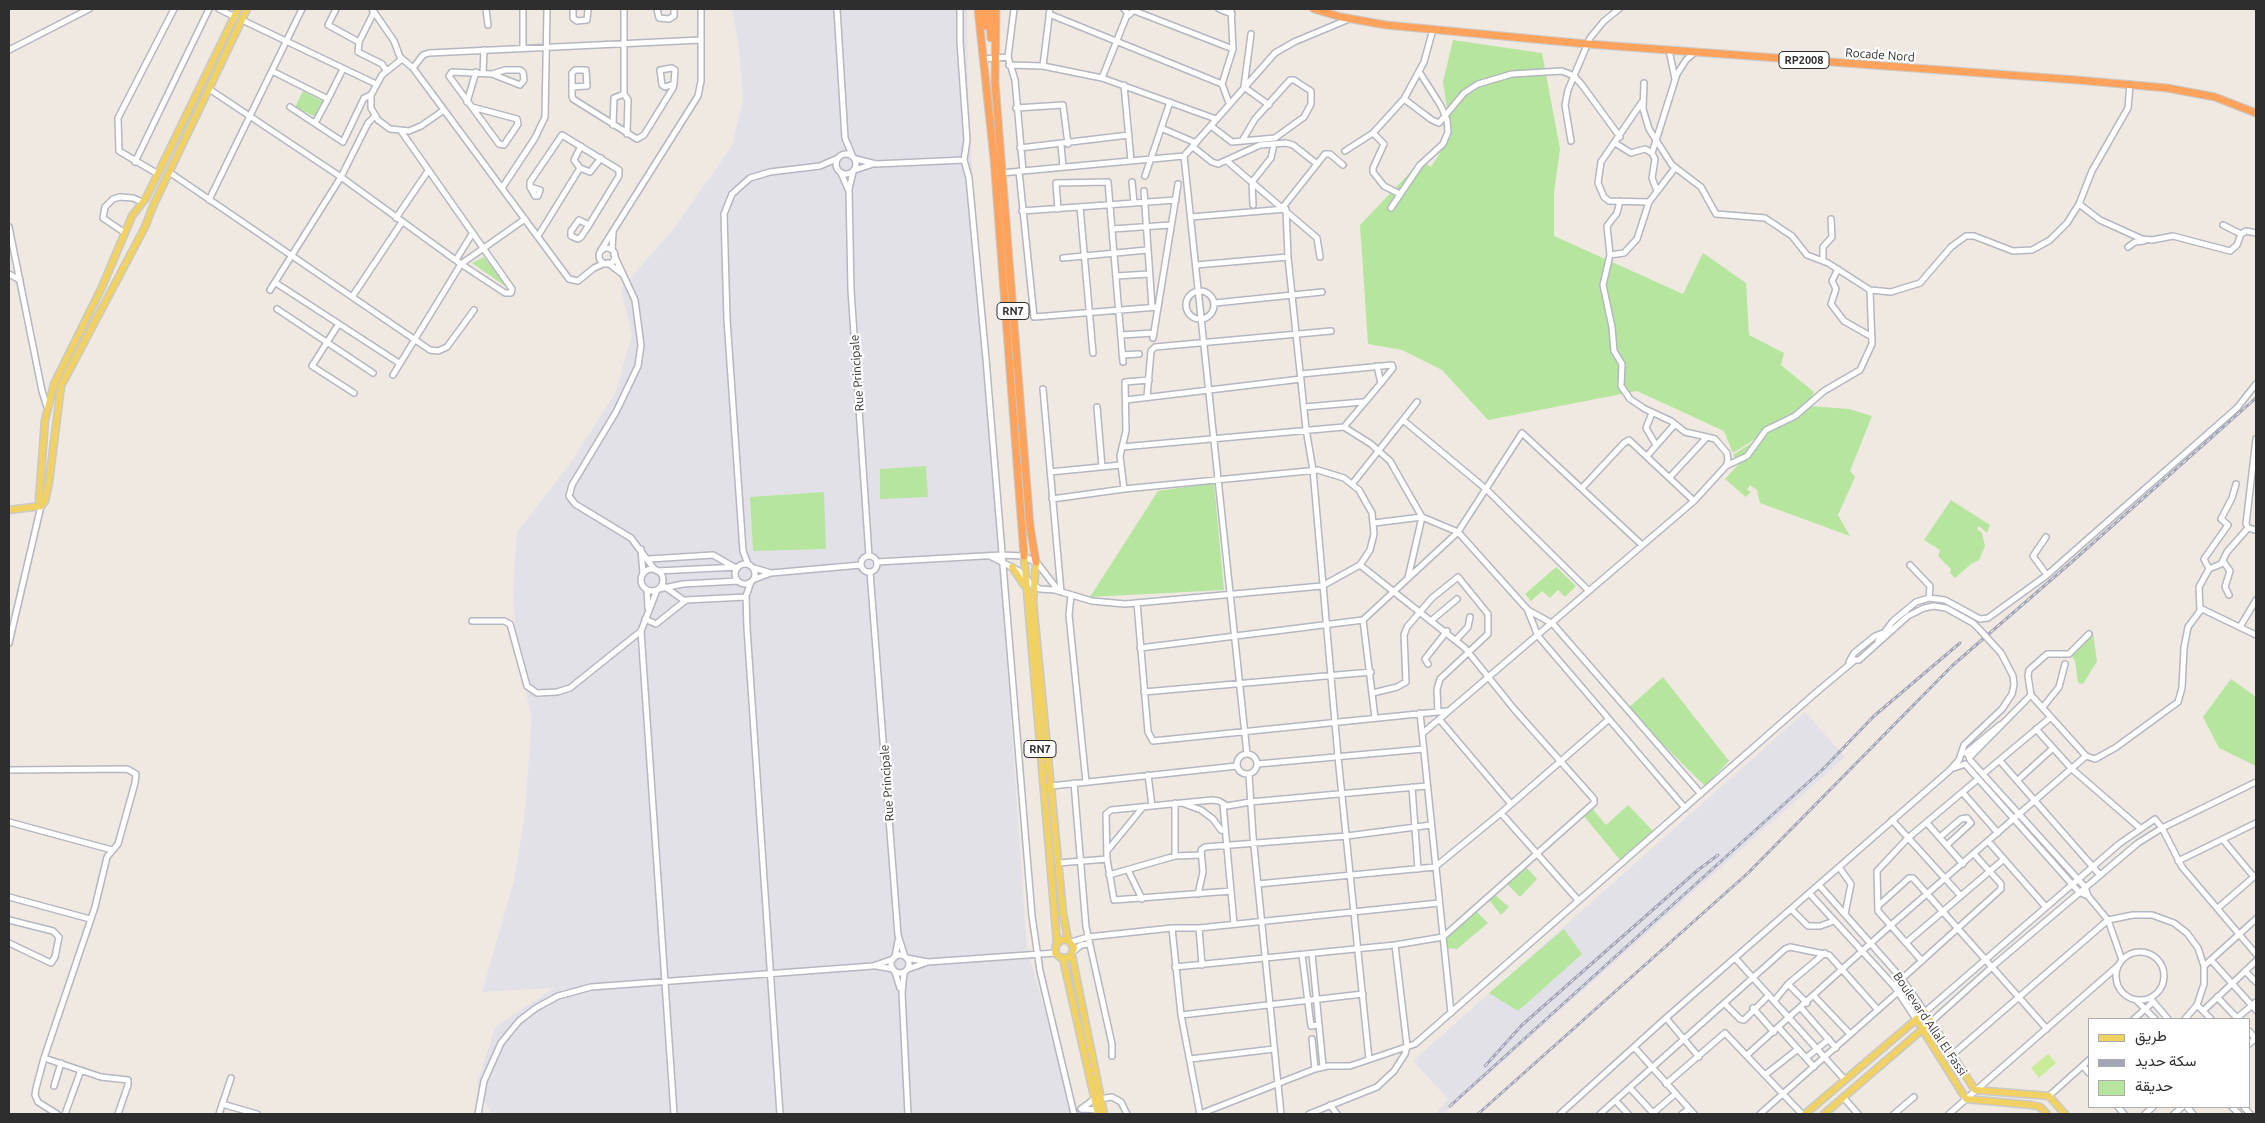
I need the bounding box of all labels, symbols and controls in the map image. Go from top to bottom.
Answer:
street label: Rocade Nord [1845,45,1915,65]
road number: RP2008 [1779,52,1829,68]
road number: RN7 [997,302,1029,320]
street label: Rue Principale [847,334,867,412]
road number: RN7 [1024,741,1056,758]
street label: Rue Principale [877,744,897,822]
street label: Boulevard Allal El Fassi [1890,970,1970,1078]
legend [2088,1018,2250,1108]
text: طريق [2135,1027,2167,1044]
text: سكة حديد [2135,1052,2196,1069]
text: حديقة [2135,1077,2173,1094]

